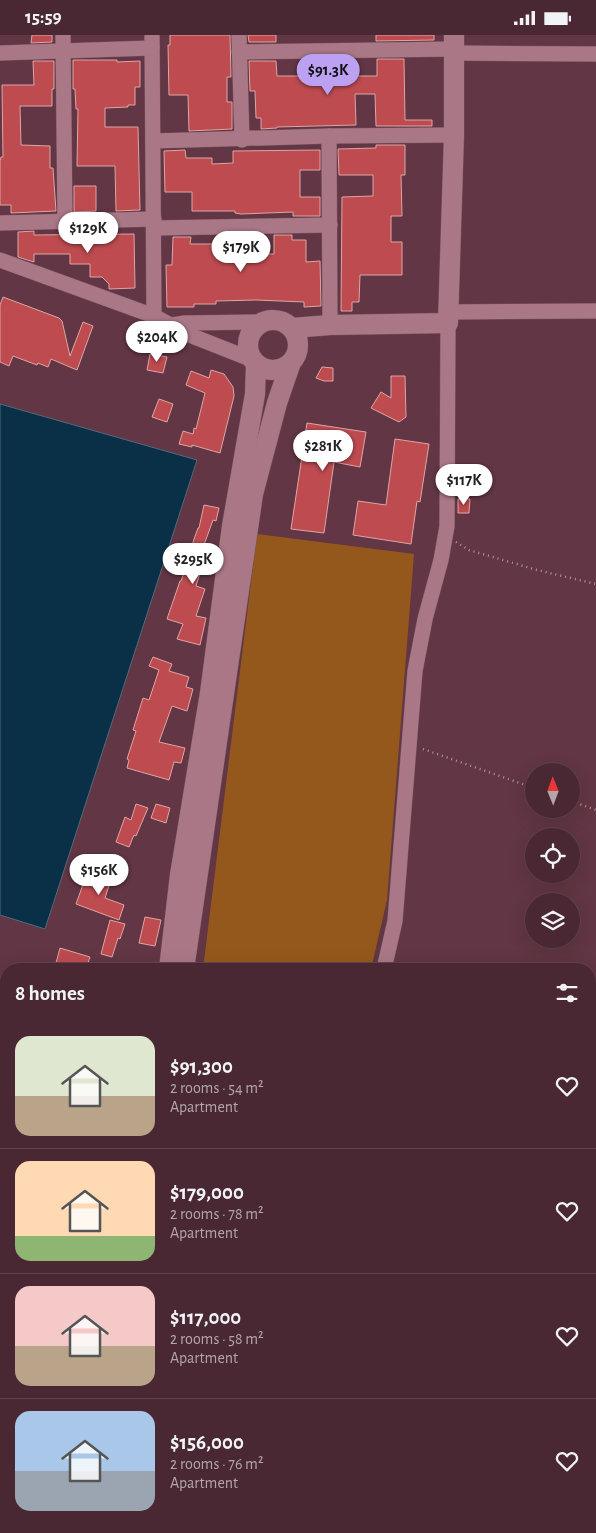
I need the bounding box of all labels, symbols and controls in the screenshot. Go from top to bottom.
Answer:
text: 15:59 [25,8,62,27]
pin: $91.3K [287,53,369,96]
text: $91.3K [308,62,348,78]
pin: $129K [53,211,123,254]
text: $129K [69,220,107,236]
pin: $179K [206,231,276,273]
text: $179K [223,239,259,255]
pin: $204K [122,321,192,363]
text: $204K [137,329,177,345]
pin: $281K [288,429,358,472]
text: $281K [304,438,342,454]
pin: $117K [429,463,499,506]
text: $117K [447,472,481,488]
pin: $295K [158,543,228,585]
text: $295K [174,551,212,567]
north arrow [525,763,580,817]
map controls [525,763,580,948]
button: locate [525,828,580,883]
pin: $156K [64,853,134,896]
text: $156K [81,862,117,878]
button: layers [525,893,580,948]
icon: filters [553,979,581,1007]
text: 8 homes [15,983,85,1004]
icon: home [55,1056,115,1116]
text: $91,300 [170,1056,233,1077]
icon: heart [553,1072,581,1100]
text: 2 rooms · 54 m² [170,1080,264,1096]
text: Apartment [170,1099,238,1115]
icon: home [55,1181,115,1241]
text: $179,000 [170,1182,244,1203]
icon: heart [553,1197,581,1225]
text: 2 rooms · 78 m² [170,1206,264,1222]
text: Apartment [170,1225,238,1241]
icon: home [55,1306,115,1366]
text: $117,000 [170,1307,241,1328]
icon: heart [553,1322,581,1350]
text: 2 rooms · 58 m² [170,1331,264,1347]
text: Apartment [170,1350,238,1366]
icon: home [55,1431,115,1491]
text: $156,000 [170,1432,244,1453]
icon: heart [553,1447,581,1475]
text: 2 rooms · 76 m² [170,1456,264,1472]
text: Apartment [170,1475,238,1491]

